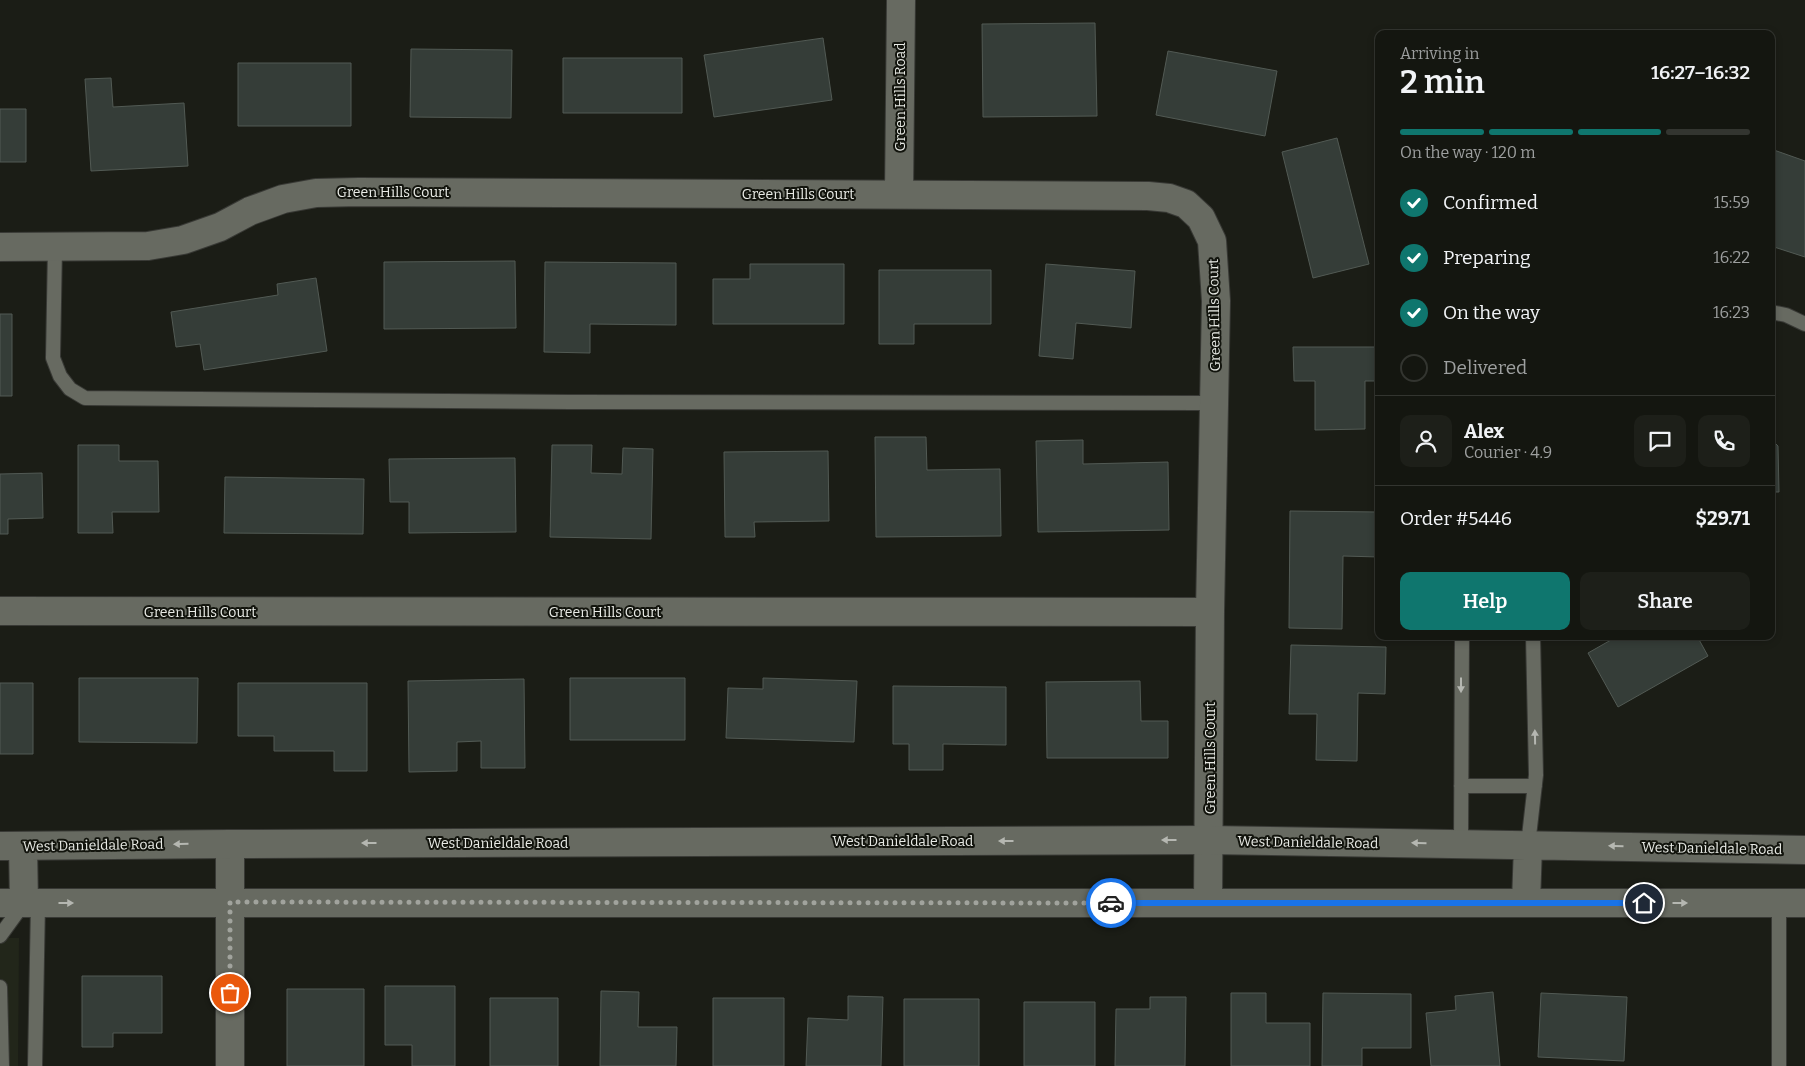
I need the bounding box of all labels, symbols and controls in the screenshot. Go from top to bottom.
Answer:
street label: Green Hills Road [892,43,909,151]
text: Arriving in [1400,44,1479,63]
text: 16:27–16:32 [1651,61,1750,84]
text: 2 min [1400,63,1485,101]
text: On the way · 120 m [1400,143,1535,162]
street label: Green Hills Court [337,184,449,201]
street label: Green Hills Court [742,186,854,203]
icon: check [1400,189,1428,217]
text: Confirmed [1443,191,1538,214]
text: 15:59 [1714,193,1750,212]
icon: check [1400,244,1428,272]
text: Preparing [1443,246,1531,269]
text: 16:22 [1713,248,1750,267]
street label: Green Hills Court [1205,259,1224,371]
icon: check [1400,299,1428,327]
text: On the way [1443,301,1540,324]
text: 16:23 [1713,303,1750,322]
text: Delivered [1443,356,1527,379]
button: person [1400,415,1452,467]
button: chat [1634,415,1686,467]
button: phone [1698,415,1750,467]
text: Alex [1464,420,1504,443]
text: Courier · 4.9 [1464,443,1552,462]
text: Order #5446 [1400,507,1512,530]
text: $29.71 [1696,507,1750,530]
button: Help [1400,572,1570,630]
button: Share [1580,572,1750,630]
street label: Green Hills Court [144,604,256,621]
street label: Green Hills Court [549,604,661,621]
one-way arrow [1457,677,1465,693]
street label: Green Hills Court [1202,702,1219,814]
one-way arrow [1531,729,1539,745]
street label: West Danieldale Road [833,833,973,850]
street label: West Danieldale Road [1237,833,1379,852]
street label: West Danieldale Road [428,835,568,852]
street label: West Danieldale Road [22,836,164,855]
one-way arrow [1161,836,1177,844]
one-way arrow [998,837,1014,845]
one-way arrow [361,839,377,847]
one-way arrow [1411,839,1427,847]
street label: West Danieldale Road [1641,839,1783,858]
one-way arrow [173,841,189,849]
one-way arrow [1608,842,1624,850]
courier [1086,878,1136,928]
pin [1623,882,1665,924]
icon: car [1097,889,1125,917]
icon: home [1630,889,1658,917]
one-way arrow [58,899,74,907]
one-way arrow [1672,899,1688,907]
pin [209,972,251,1014]
icon: bag [216,979,244,1007]

